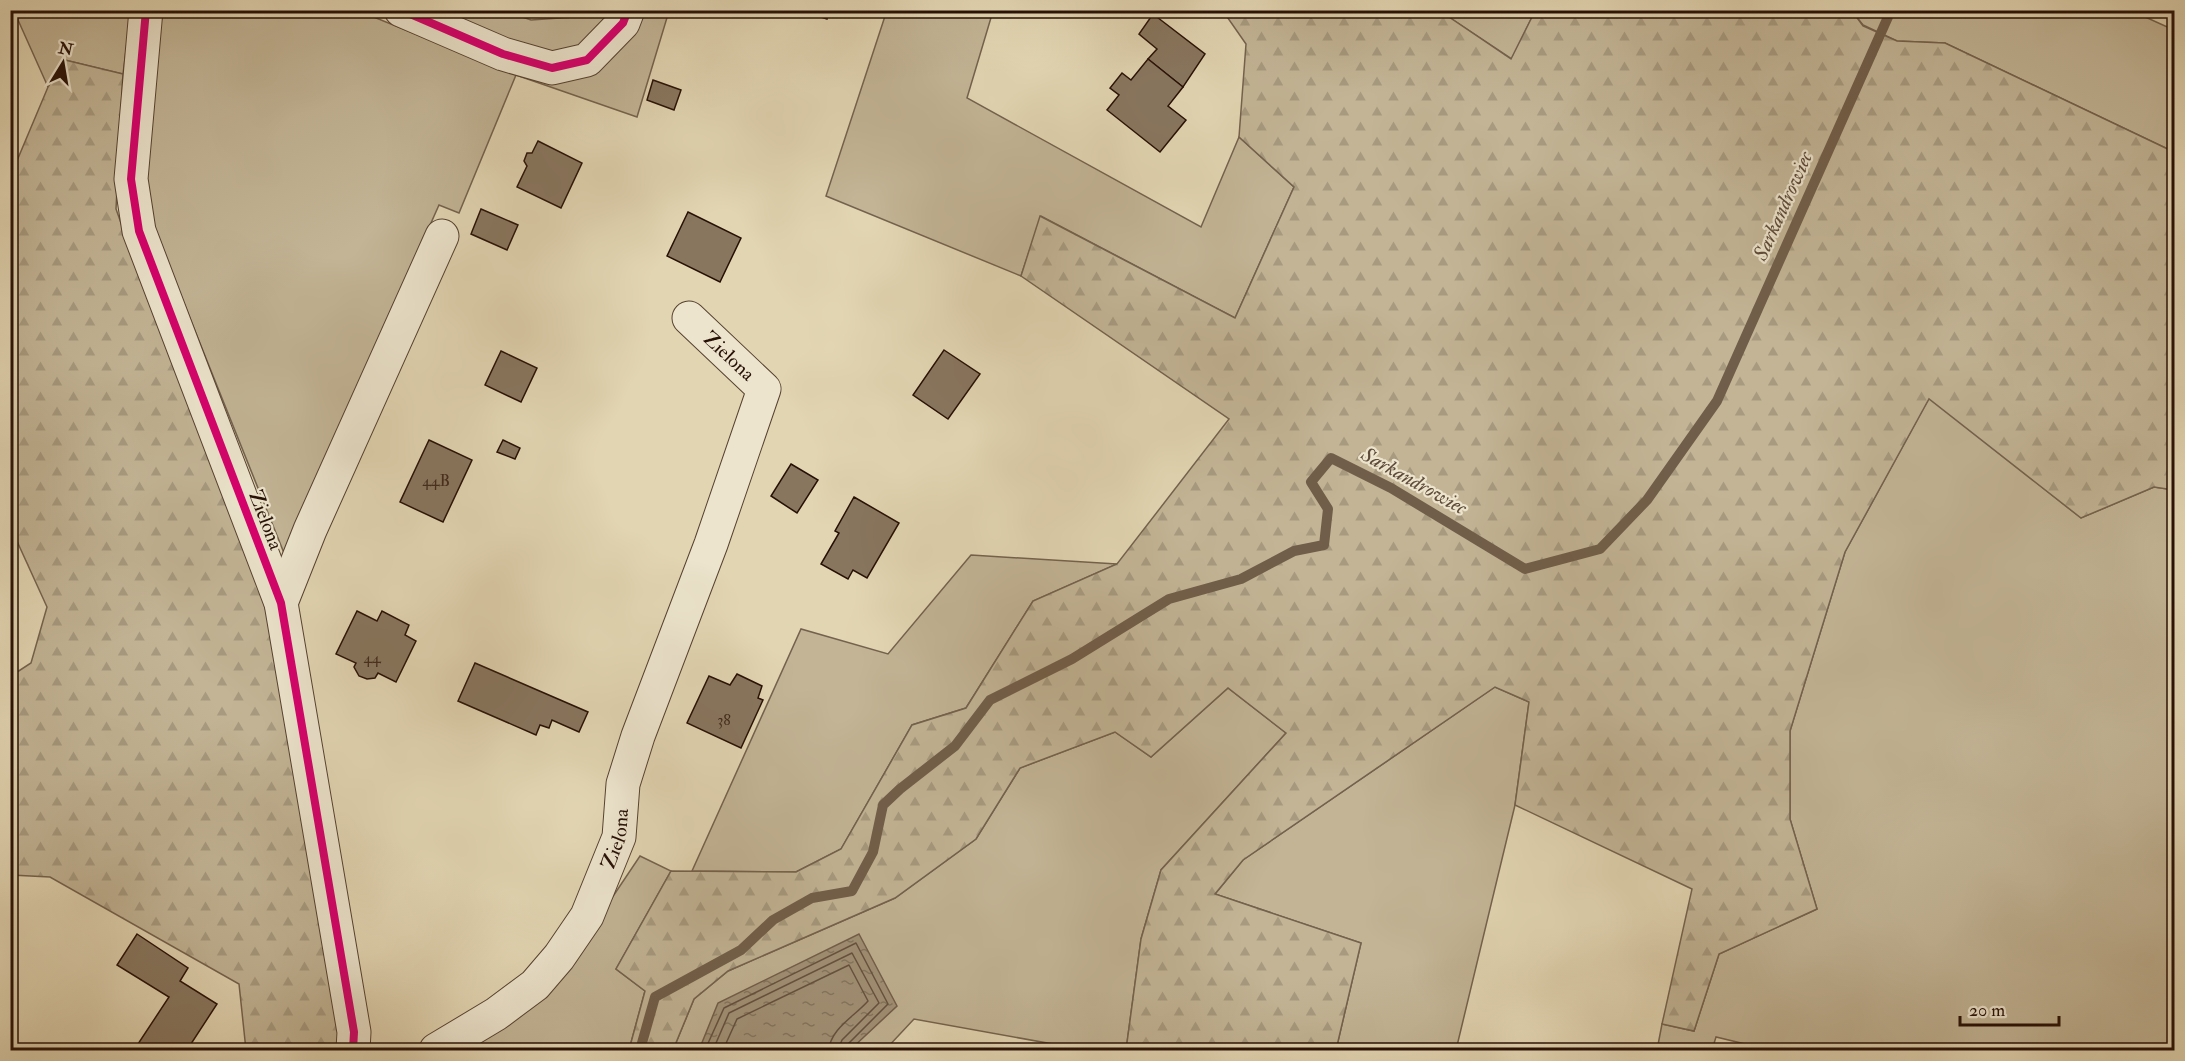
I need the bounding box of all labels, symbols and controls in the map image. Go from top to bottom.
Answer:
north arrow [33,33,93,93]
text: N [56,38,75,61]
water label: Sarkandrowiec [1747,147,1819,266]
street label: Zielona [698,326,761,387]
water label: Sarkandrowiec [1356,440,1472,521]
house number: 44B [422,471,450,491]
street label: Zielona [243,487,289,554]
house number: 44 [363,648,382,668]
house number: 38 [717,710,731,730]
street label: Zielona [595,807,634,873]
scale bar [1960,989,2059,1027]
text: 20 m [1969,999,2005,1022]

